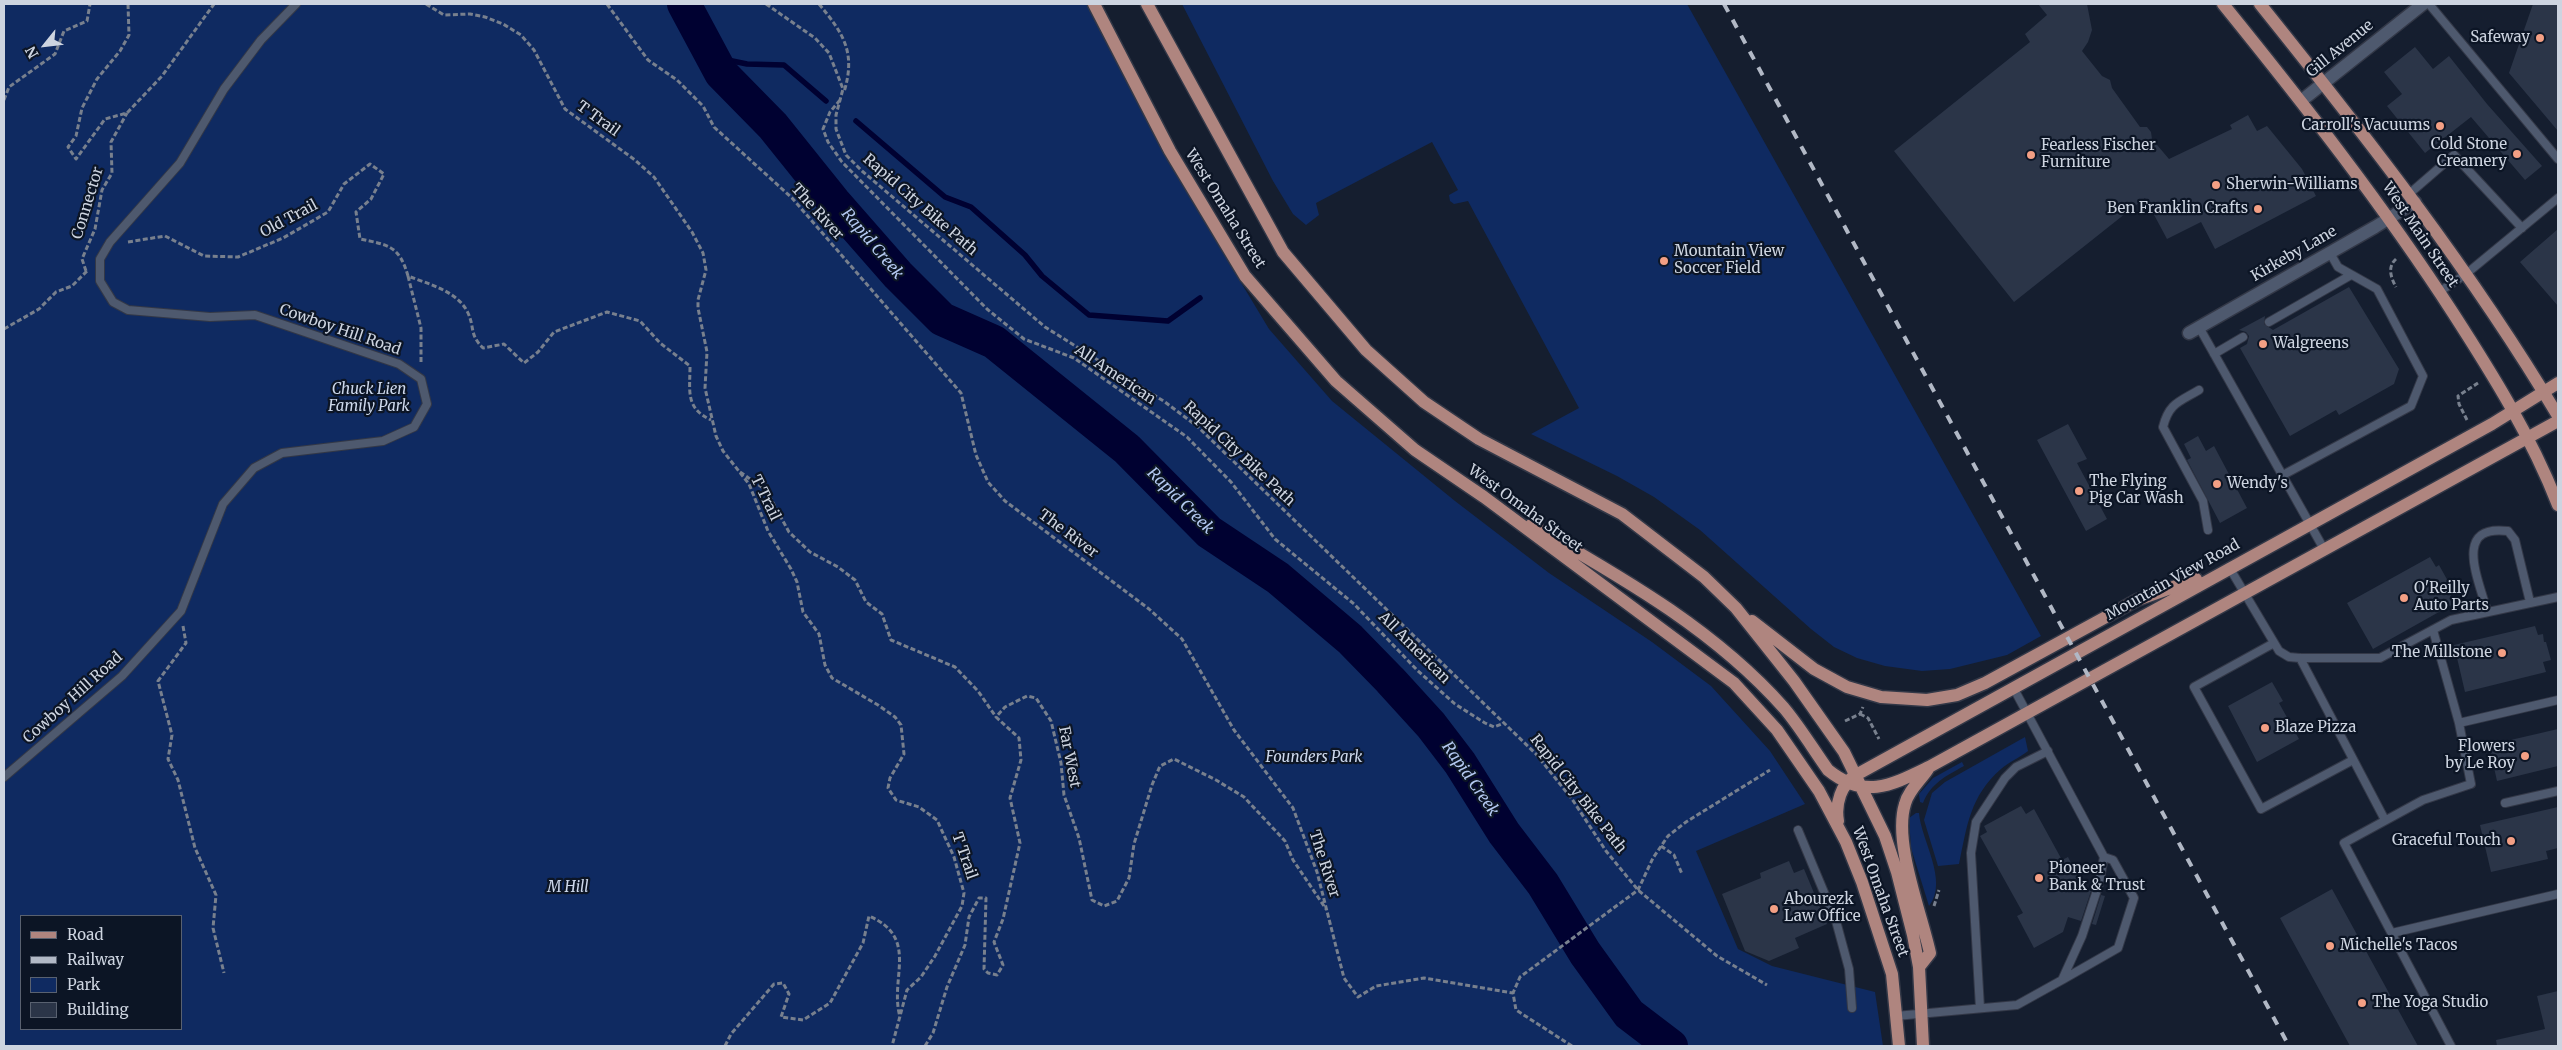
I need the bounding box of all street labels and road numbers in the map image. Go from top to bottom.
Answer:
street label: Gill Avenue [2303,17,2377,81]
street label: T Trail [573,97,623,141]
street label: West Omaha Street [1181,146,1269,272]
street label: Rapid City Bike Path [859,150,981,260]
street label: Connector [68,165,108,241]
street label: West Main Street [2378,179,2462,291]
street label: The River [787,180,847,244]
street label: Old Trail [257,196,321,242]
street label: Kirkeby Lane [2248,222,2340,286]
street label: Cowboy Hill Road [277,301,403,359]
street label: All American [1071,341,1159,409]
street label: Rapid City Bike Path [1180,398,1298,510]
street label: West Omaha Street [1464,461,1586,557]
street label: T Trail [746,472,784,524]
street label: The River [1035,506,1101,562]
street label: Mountain View Road [2103,536,2243,624]
street label: All American [1374,608,1454,688]
street label: Cowboy Hill Road [20,649,126,747]
street label: Far West [1054,725,1084,789]
street label: Rapid City Bike Path [1526,731,1630,857]
street label: West Omaha Street [1848,824,1912,960]
street label: The River [1305,828,1343,900]
street label: T Trail [948,830,980,882]

